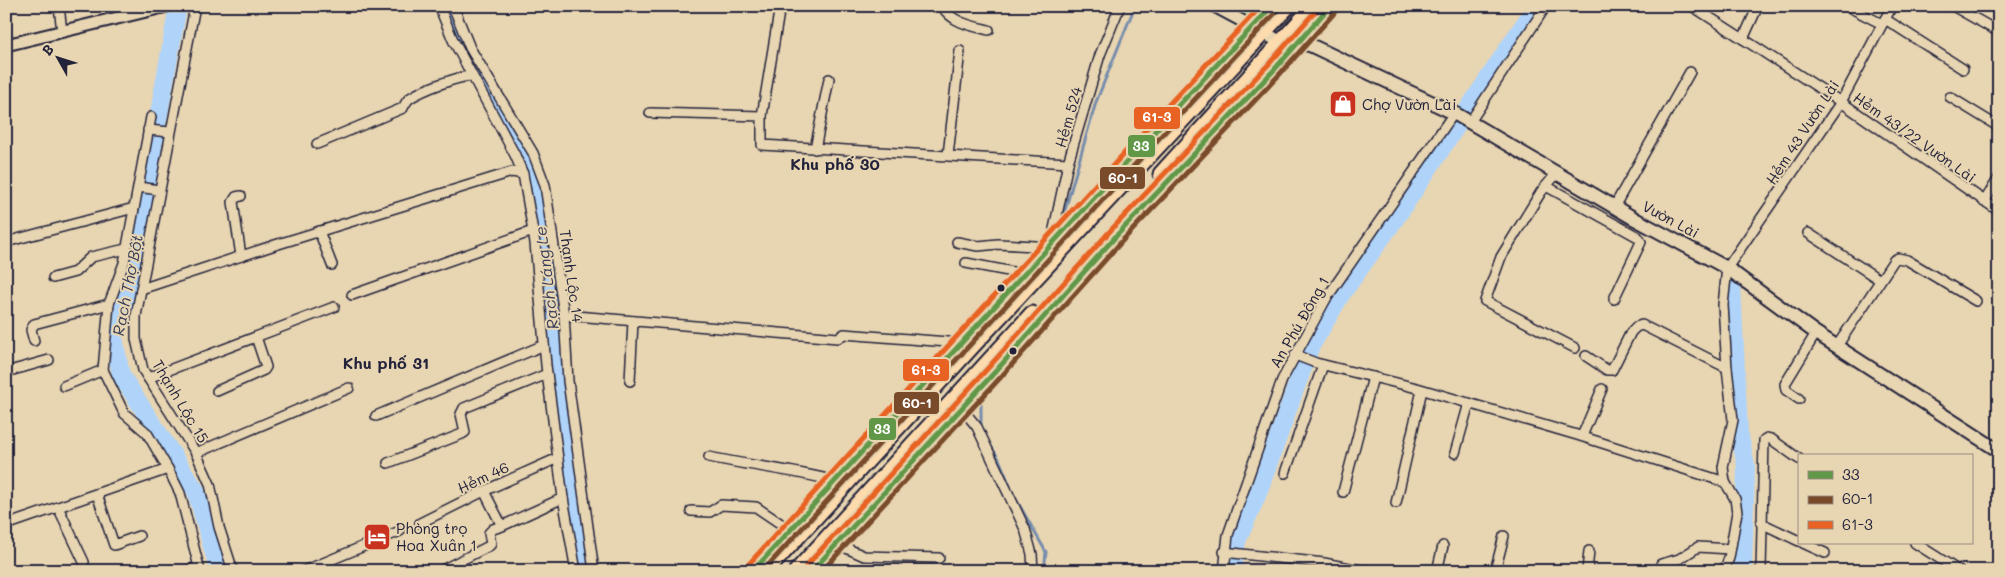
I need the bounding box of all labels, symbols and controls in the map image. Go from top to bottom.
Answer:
north arrow [32,32,82,82]
text: B [37,40,58,59]
street label: Hẻm 43 Vườn Lài [1761,76,1843,188]
street label: Hẻm 524 [1050,84,1086,150]
street label: Hẻm 43/22 Vườn Lài [1850,87,1980,187]
shop icon: Chợ Vườn Lài [1328,89,1358,119]
place label: Chợ Vườn Lài [1362,94,1457,114]
line badge: 61-3 [1133,106,1181,130]
text: 61-3 [1143,107,1171,126]
line badge: 33 [1127,134,1156,158]
text: 33 [1133,136,1149,155]
district label: Khu phố 30 [790,153,880,174]
line badge: 60-1 [1099,166,1146,190]
text: 60-1 [1108,168,1138,187]
street label: Vườn Lài [1639,196,1703,242]
water label: Rạch Láng Le [529,225,563,331]
street label: Thạnh Lộc 14 [556,228,588,324]
water label: Rạch Thợ Bột [107,233,147,337]
street label: An Phú Đông 1 [1265,273,1333,371]
unlabelled marker [996,283,1006,293]
unlabelled marker [1008,346,1018,356]
district label: Khu phố 31 [343,352,429,373]
street label: Thạnh Lộc 15 [148,356,214,446]
line badge: 61-3 [902,358,950,382]
text: 61-3 [912,360,940,379]
line badge: 60-1 [893,391,940,415]
text: 60-1 [902,393,932,412]
line badge: 33 [868,417,897,441]
text: 33 [874,419,890,438]
legend [1798,454,1972,544]
street label: Hẻm 46 [454,456,512,498]
text: 33 [1842,464,1860,484]
text: 60-1 [1842,488,1873,508]
text: 61-3 [1842,514,1873,534]
place label: Phòng trọ Hoa Xuân 1 [396,518,477,555]
hotel icon: Phòng trọ Hoa Xuân 1 [362,522,392,552]

